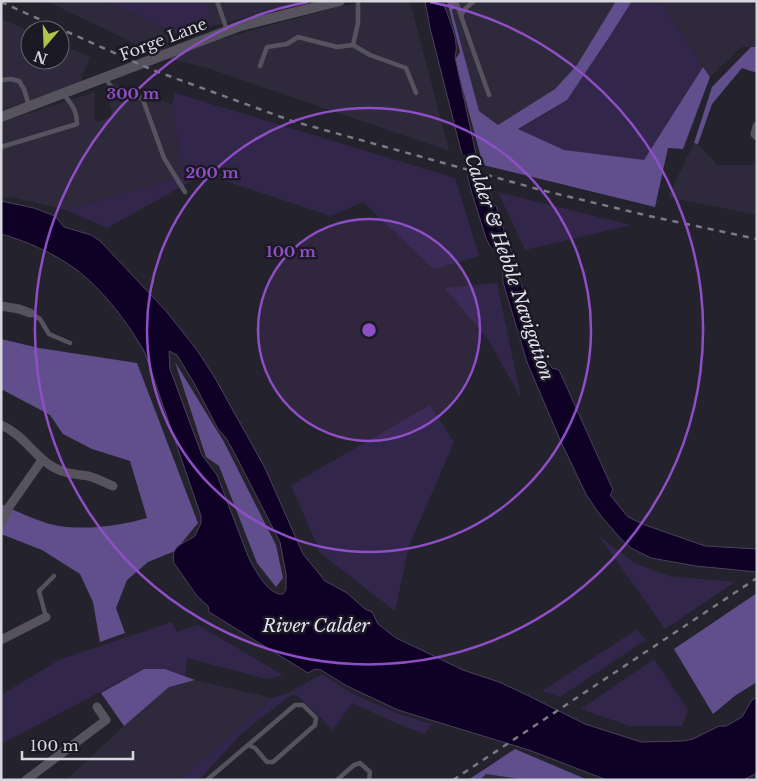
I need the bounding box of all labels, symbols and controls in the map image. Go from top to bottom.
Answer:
street label: Forge Lane [116,13,210,65]
north arrow [20,20,70,70]
text: N [32,47,50,68]
text: 300 m [107,84,160,103]
water label: Calder & Hebble Navigation [460,151,558,383]
text: 200 m [186,163,239,182]
text: 100 m [266,242,316,261]
centre of rings [360,321,378,339]
water label: River Calder [261,615,370,637]
scale bar [22,728,134,760]
text: 100 m [30,736,79,755]

